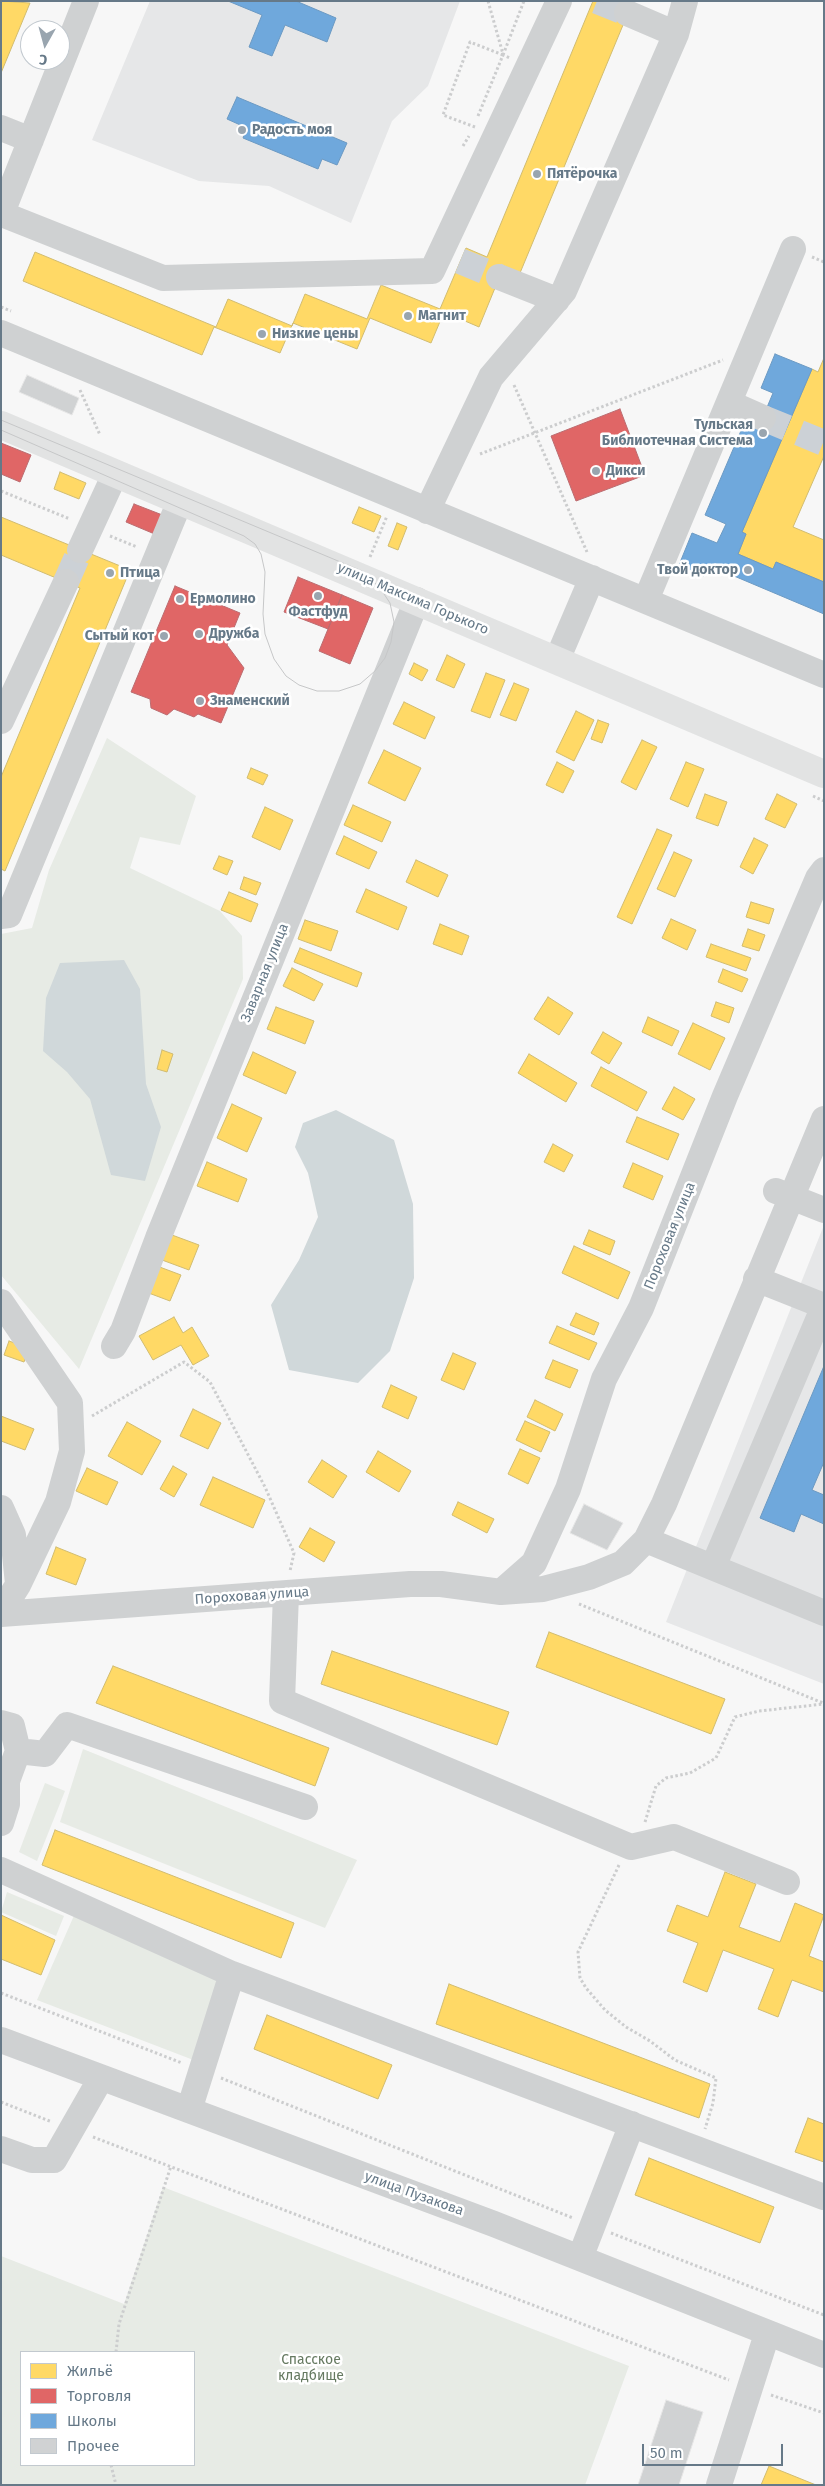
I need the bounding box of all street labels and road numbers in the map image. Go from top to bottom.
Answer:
street label: улица Максима Горького [335,559,491,639]
street label: Заварная улица [238,921,292,1025]
street label: Пороховая улица [641,1180,699,1292]
street label: Пороховая улица [194,1584,310,1608]
street label: улица Пузакова [362,2168,466,2220]

